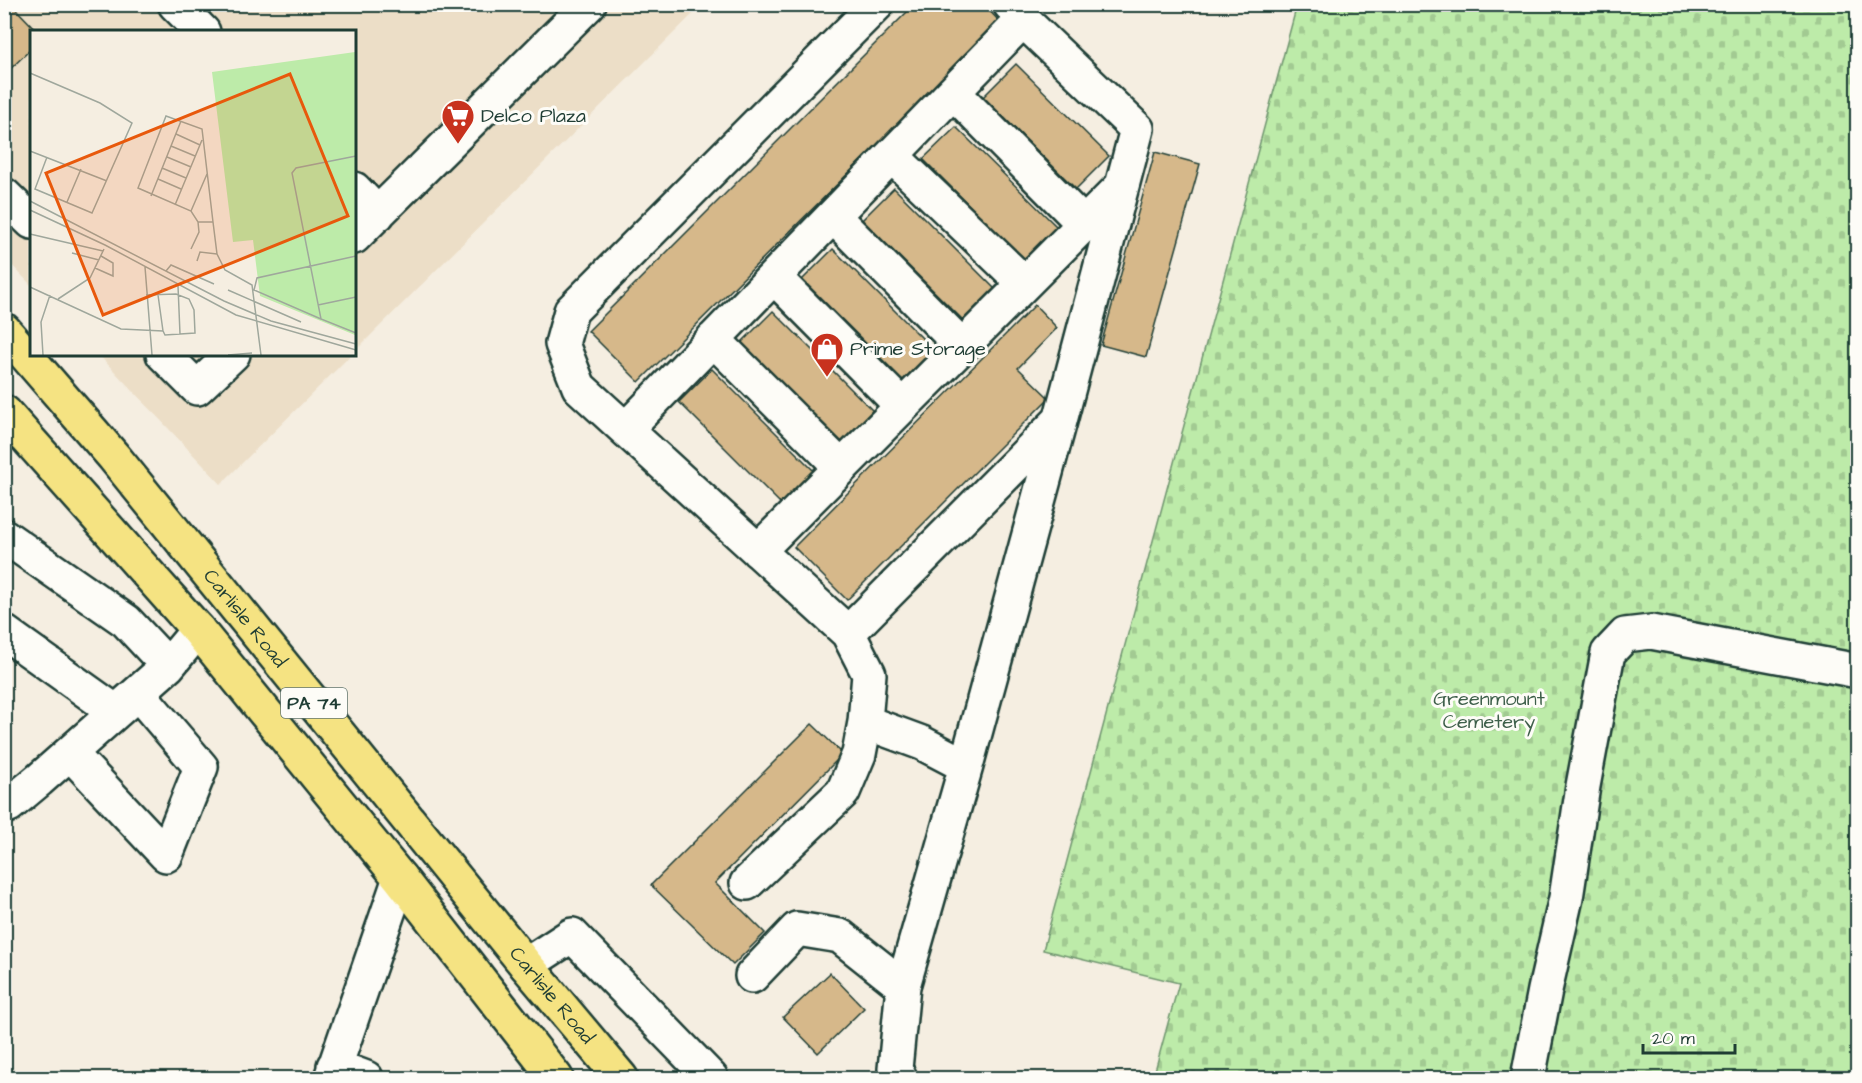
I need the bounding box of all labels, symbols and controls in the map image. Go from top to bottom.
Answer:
inset map [30,30,356,356]
supermarket icon: Delco Plaza [440,98,476,145]
place label: Delco Plaza [481,102,586,130]
shop icon: Prime Storage [809,331,845,378]
place label: Prime Storage [850,335,986,364]
street label: Carlisle Road [196,563,294,674]
park label: Greenmount Cemetery [1433,685,1545,737]
road number: PA 74 [281,688,347,718]
street label: Carlisle Road [503,941,601,1050]
scale bar [1643,1017,1734,1055]
text: 20 m [1652,1026,1695,1051]

